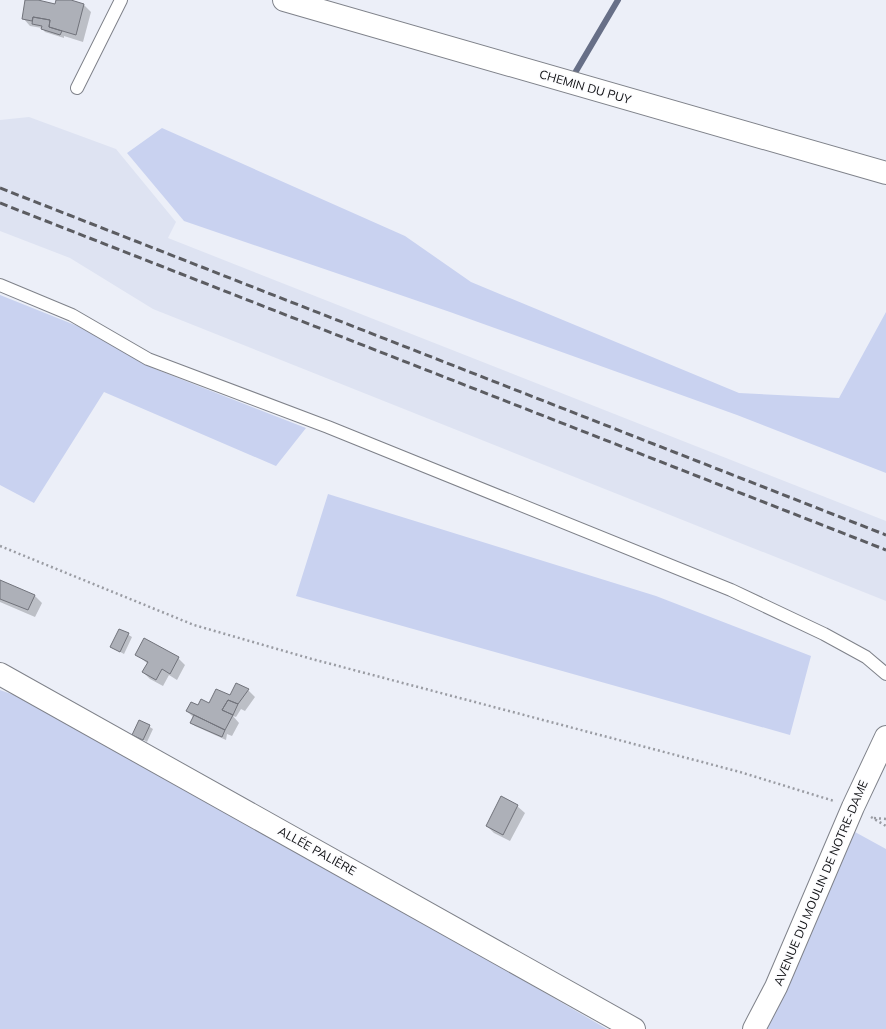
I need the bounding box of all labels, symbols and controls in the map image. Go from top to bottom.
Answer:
street label: CHEMIN DU PUY [538,66,633,107]
street label: AVENUE DU MOULIN DE NOTRE-DAME [770,778,871,988]
street label: ALLÉE PALIÈRE [276,823,359,878]

